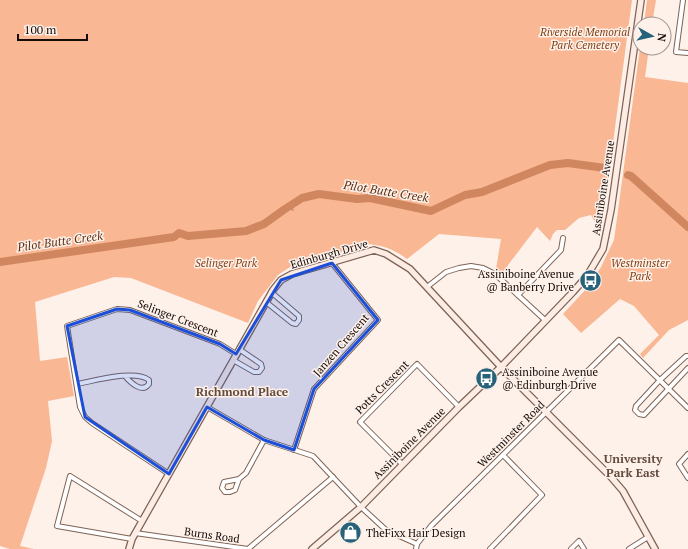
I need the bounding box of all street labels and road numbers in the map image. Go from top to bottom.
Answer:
street label: Assiniboine Avenue [589,139,618,237]
street label: Edinburgh Drive [289,236,370,272]
street label: Selinger Crescent [136,296,220,340]
street label: Janzen Crescent [310,311,372,379]
street label: Potts Crescent [352,357,412,417]
street label: Westminster Road [475,398,547,470]
street label: Assiniboine Avenue [370,404,448,482]
street label: Burns Road [183,524,241,546]

